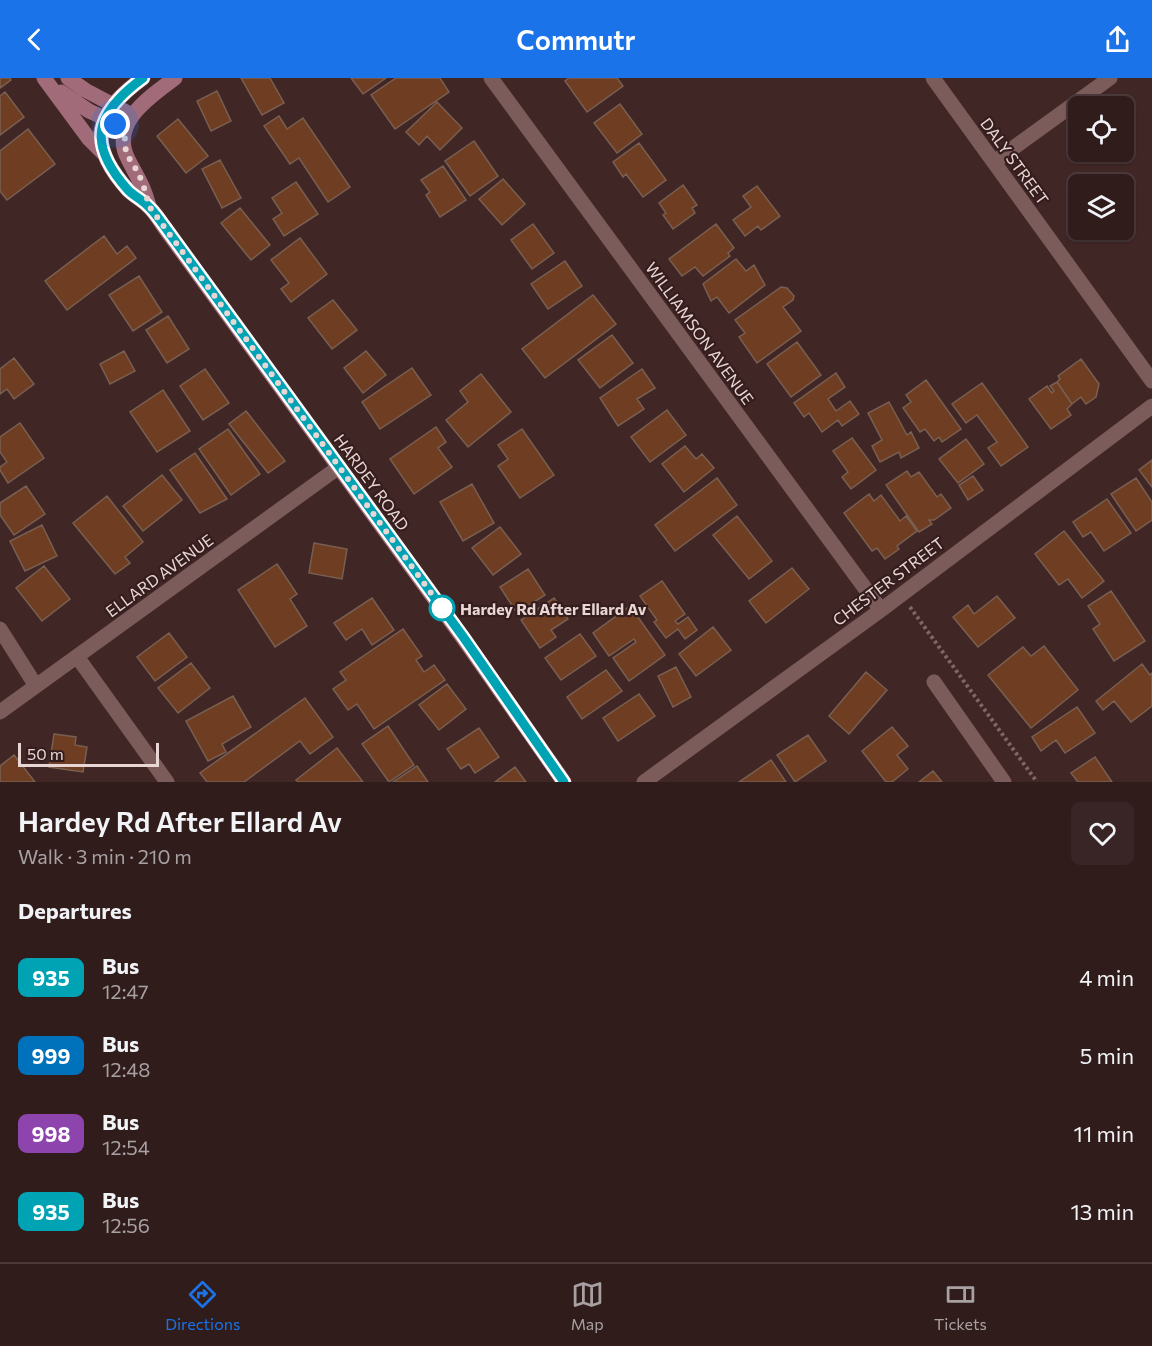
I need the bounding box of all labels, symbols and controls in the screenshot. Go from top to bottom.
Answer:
icon: back [18,23,51,56]
text: Commutr [516,23,636,56]
icon: share [1101,23,1134,56]
map controls [1068,96,1134,240]
button: locate [1068,96,1134,162]
your location [100,109,130,139]
street label: DALY STREET [977,114,1053,208]
button: layers [1068,174,1134,240]
street label: WILLIAMSON AVENUE [642,258,758,408]
street label: HARDEY ROAD [331,430,413,534]
street label: ELLARD AVENUE [102,530,216,620]
street label: CHESTER STREET [829,533,947,629]
marker: Hardey Rd After Ellard Av [429,595,455,621]
place label: Hardey Rd After Ellard Av [460,599,647,618]
scale bar [18,740,159,768]
text: 50 m [27,744,64,763]
button: heart [1071,802,1134,865]
text: Hardey Rd After Ellard Av [18,804,342,838]
text: Walk · 3 min · 210 m [18,844,192,868]
text: Departures [18,897,132,924]
text: Bus [102,952,139,979]
text: 4 min [1079,964,1134,991]
text: 935 [32,965,70,990]
text: 12:47 [102,979,149,1003]
text: Bus [102,1030,139,1057]
text: 5 min [1080,1042,1134,1069]
text: 999 [32,1043,70,1068]
text: 12:48 [102,1057,151,1081]
text: Bus [102,1108,139,1135]
text: 11 min [1074,1120,1134,1147]
text: 998 [32,1121,70,1146]
text: 12:54 [102,1135,150,1159]
text: Bus [102,1186,139,1213]
text: 13 min [1070,1198,1134,1225]
text: 935 [32,1199,70,1224]
text: 12:56 [102,1213,150,1237]
tab: Directions [165,1278,240,1333]
tab: Map [571,1278,604,1333]
tab: Tickets [934,1278,987,1333]

